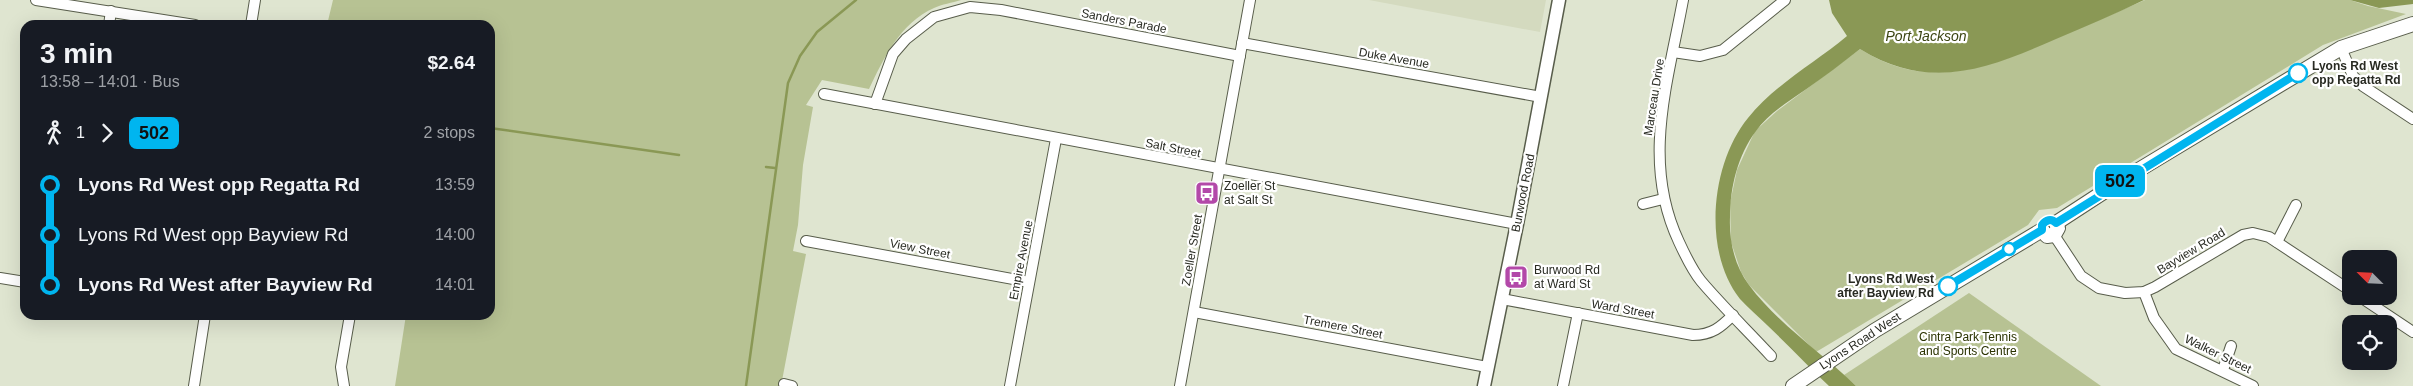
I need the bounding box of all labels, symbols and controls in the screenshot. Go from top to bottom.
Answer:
street label: Sanders Parade [1080,6,1168,36]
water label: Port Jackson [1886,28,1967,44]
text: 3 min [40,38,113,69]
street label: Duke Avenue [1358,45,1431,71]
text: $2.64 [427,52,475,73]
street label: Marceau Drive [1641,57,1667,137]
place label: Lyons Rd West opp Regatta Rd [2312,59,2401,87]
marker: Lyons Rd West opp Regatta Rd [2288,63,2308,83]
text: 13:58 – 14:01 · Bus [40,73,180,90]
icon: walk [40,119,68,147]
icon: forward [93,119,121,147]
text: 502 [139,123,169,143]
text: 1 [76,124,85,141]
text: 2 stops [423,124,475,141]
street label: Salt Street [1144,136,1202,160]
street label: Burwood Road [1509,153,1537,233]
line badge: 502 [2091,165,2149,197]
text: 502 [2105,171,2135,191]
text: Lyons Rd West opp Regatta Rd [78,174,360,195]
text: 13:59 [435,176,475,193]
place label: Zoeller St at Salt St [1224,179,1276,207]
bus stop icon: Zoeller St at Salt St [1194,180,1220,206]
street label: Zoeller Street [1179,213,1205,287]
street label: Empire Avenue [1006,219,1036,301]
text: Lyons Rd West opp Bayview Rd [78,224,348,245]
street label: Bayview Road [2155,225,2227,277]
text: 14:00 [435,226,475,243]
street label: View Street [889,236,952,262]
unlabelled marker [2002,242,2016,256]
north arrow [2342,250,2398,305]
map controls [2342,250,2397,370]
place label: Burwood Rd at Ward St [1534,263,1600,291]
bus stop icon: Burwood Rd at Ward St [1503,264,1529,290]
place label: Lyons Rd West after Bayview Rd [1837,272,1934,300]
text: Lyons Rd West after Bayview Rd [78,274,373,295]
text: 14:01 [435,276,475,293]
marker: Lyons Rd West after Bayview Rd [1938,276,1958,296]
street label: Ward Street [1590,297,1656,322]
street label: Lyons Road West [1817,309,1904,372]
street label: Tremere Street [1302,312,1384,342]
button: locate [2342,315,2397,370]
park label: Cintra Park Tennis and Sports Centre [1919,330,2017,358]
street label: Walker Street [2182,332,2254,376]

